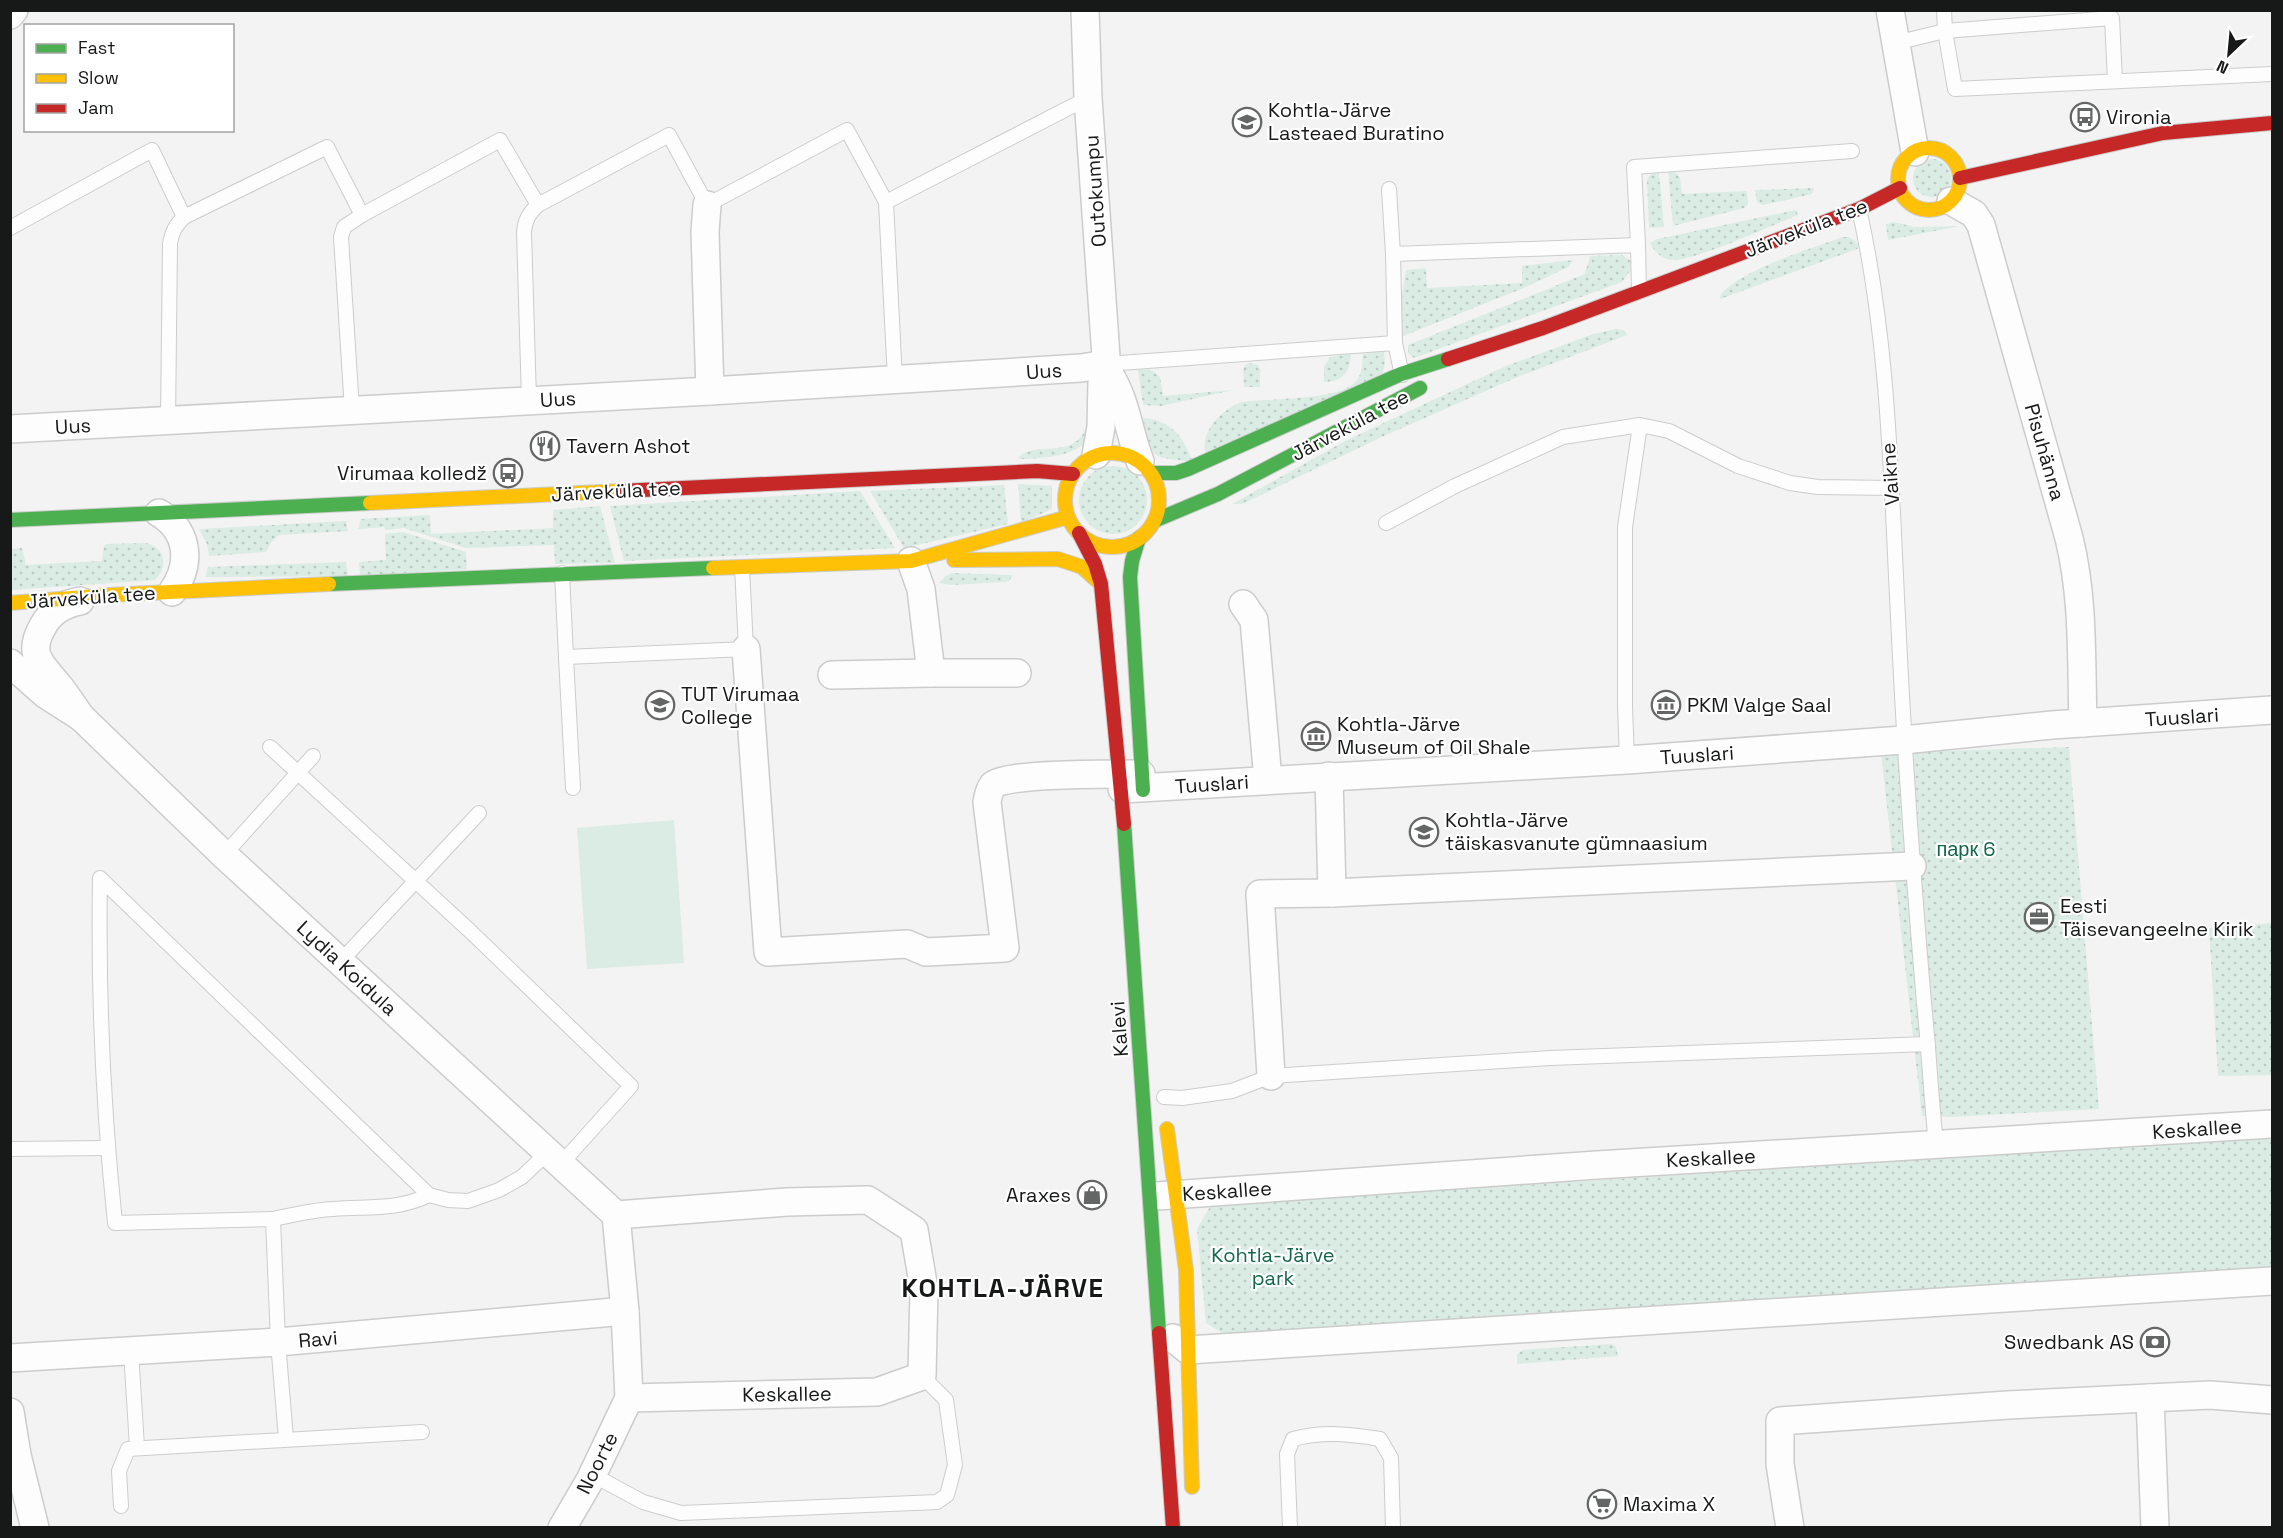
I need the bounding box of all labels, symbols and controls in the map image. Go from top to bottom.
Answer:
legend [24,24,234,132]
north arrow [2199,24,2259,84]
text: Fast [78,36,115,59]
text: N [2213,55,2232,79]
text: Slow [78,66,119,89]
text: Jam [78,96,114,119]
place label: Kohtla-Järve Lasteaed Buratino [1268,97,1445,146]
bus stop icon: Vironia [2069,101,2101,133]
place label: Vironia [2106,104,2171,130]
school or university icon: Kohtla-Järve Lasteaed Buratino [1231,106,1263,138]
street label: Outokumpu [1078,134,1112,248]
street label: Järveküla tee [1741,193,1871,263]
street label: Uus [1025,357,1063,385]
street label: Järveküla tee [1287,383,1413,467]
street label: Uus [539,385,577,413]
street label: Pisuhänna [2019,401,2071,503]
street label: Uus [54,412,92,440]
restaurant icon: Tavern Ashot [529,430,561,462]
place label: Tavern Ashot [566,433,690,459]
street label: Vaikne [1875,442,1905,506]
bus stop icon: Virumaa kolledž [492,457,524,489]
place label: Virumaa kolledž [337,460,487,486]
street label: Järveküla tee [551,475,681,507]
street label: Järveküla tee [25,580,157,614]
place label: TUT Virumaa College [681,681,799,730]
school or university icon: TUT Virumaa College [644,689,676,721]
museum icon: PKM Valge Saal [1650,689,1682,721]
place label: PKM Valge Saal [1687,692,1831,718]
street label: Tuuslari [2144,701,2220,733]
place label: Kohtla-Järve Museum of Oil Shale [1337,711,1531,760]
museum icon: Kohtla-Järve Museum of Oil Shale [1300,720,1332,752]
street label: Tuuslari [1659,739,1735,771]
street label: Tuuslari [1174,768,1250,800]
place label: Kohtla-Järve täiskasvanute gümnaasium [1445,807,1708,856]
school or university icon: Kohtla-Järve täiskasvanute gümnaasium [1408,816,1440,848]
park label: парк 6 [1936,836,1996,862]
place label: Eesti Täisevangeelne Kirik [2060,893,2254,942]
office icon: Eesti Täisevangeelne Kirik [2023,901,2055,933]
street label: Lydia Koidula [291,915,403,1021]
street label: Kalevi [1104,1000,1134,1058]
street label: Keskallee [2151,1113,2243,1145]
street label: Keskallee [1666,1143,1756,1173]
street label: Keskallee [1181,1175,1273,1207]
shop icon: Araxes [1076,1179,1108,1211]
place label: Araxes [1006,1182,1071,1208]
park label: Kohtla-Järve park [1211,1242,1335,1291]
district label: KOHTLA-JÄRVE [902,1271,1104,1305]
street label: Ravi [297,1324,339,1354]
bank icon: Swedbank AS [2139,1326,2171,1358]
place label: Swedbank AS [2004,1329,2134,1355]
street label: Keskallee [742,1380,832,1408]
street label: Noorte [570,1428,624,1498]
supermarket icon: Maxima X [1586,1488,1618,1520]
place label: Maxima X [1623,1491,1715,1517]

